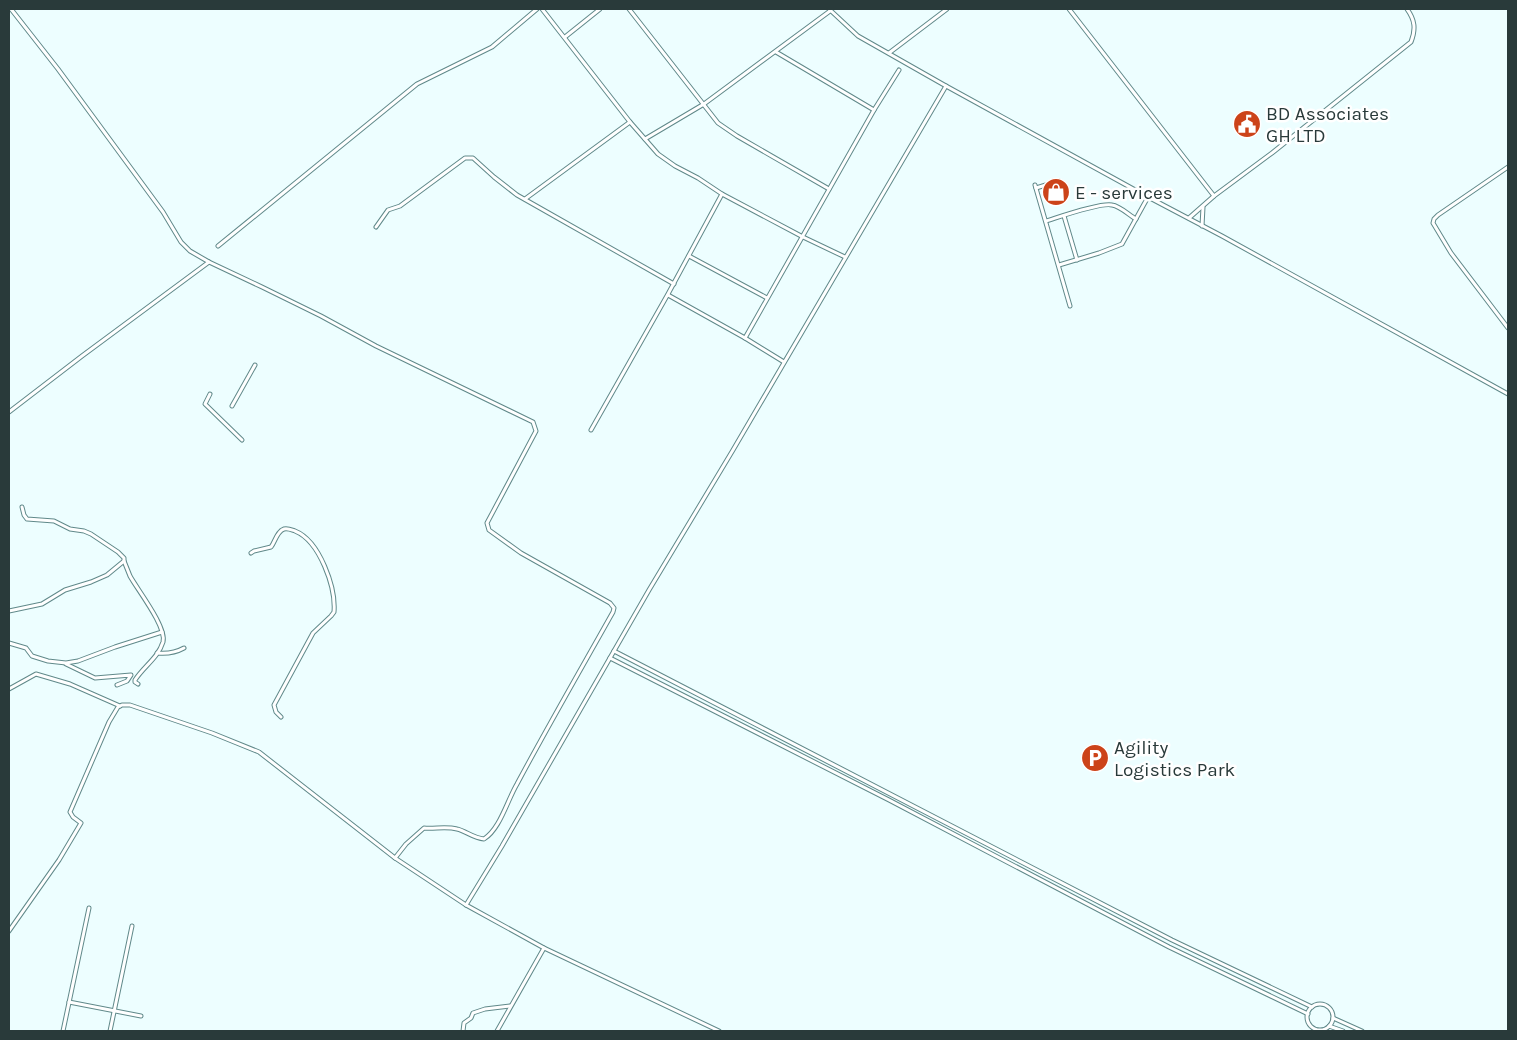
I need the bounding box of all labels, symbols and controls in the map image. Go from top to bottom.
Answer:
place label: BD Associates GH LTD [1266,103,1389,147]
public building icon: BD Associates GH LTD [1232,109,1262,139]
shop icon: E - services [1041,177,1071,207]
place label: E - services [1075,182,1173,204]
place label: Agility Logistics Park [1114,737,1236,781]
parking icon: Agility Logistics Park [1080,743,1110,773]

